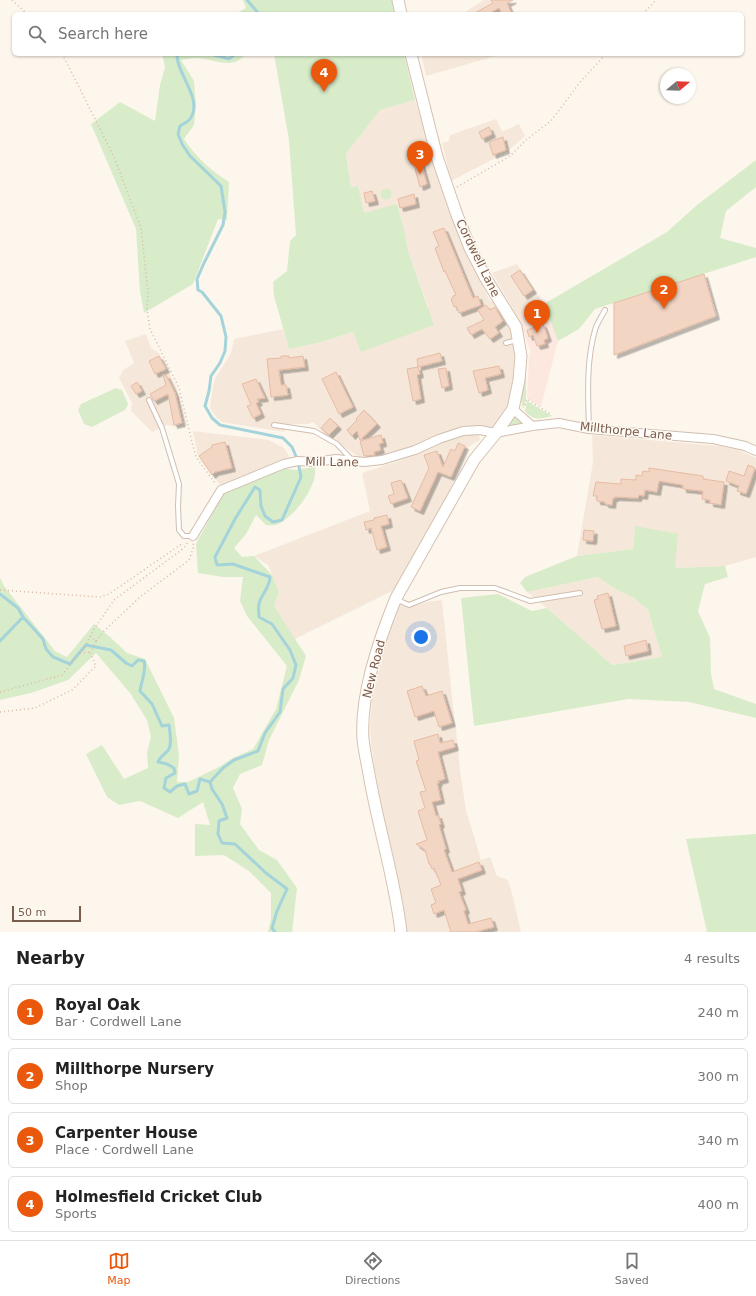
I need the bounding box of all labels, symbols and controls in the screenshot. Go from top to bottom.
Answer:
search box [12,12,744,56]
icon: search [26,23,48,45]
text: Search here [58,25,148,43]
pin: 4 [311,59,337,92]
north arrow [660,68,696,104]
pin: 3 [407,141,433,174]
street label: Cordwell Lane [453,217,503,299]
pin: 2 [651,276,677,309]
pin: 1 [524,300,550,333]
street label: Millthorpe Lane [579,419,673,443]
street label: Mill Lane [305,455,359,469]
your location [411,627,431,647]
street label: New Road [360,638,388,700]
scale bar [12,904,81,923]
text: 50 m [18,906,46,919]
text: Nearby [16,948,85,968]
text: 4 results [684,951,740,966]
text: Royal Oak [55,996,140,1014]
text: 1 [25,1005,35,1020]
text: 240 m [697,1005,739,1020]
text: Bar · Cordwell Lane [55,1014,181,1029]
text: Millthorpe Nursery [55,1060,214,1078]
text: 2 [25,1069,35,1084]
text: 300 m [697,1069,739,1084]
text: Shop [55,1078,88,1093]
text: Carpenter House [55,1124,198,1142]
text: 3 [25,1133,35,1148]
text: 340 m [697,1133,739,1148]
text: Place · Cordwell Lane [55,1142,194,1157]
text: Holmesfield Cricket Club [55,1188,262,1206]
text: 4 [25,1197,35,1212]
text: 400 m [697,1197,739,1212]
text: Sports [55,1206,97,1221]
tab: Map [107,1250,130,1287]
tab: Directions [345,1250,400,1287]
tab: Saved [615,1250,649,1287]

